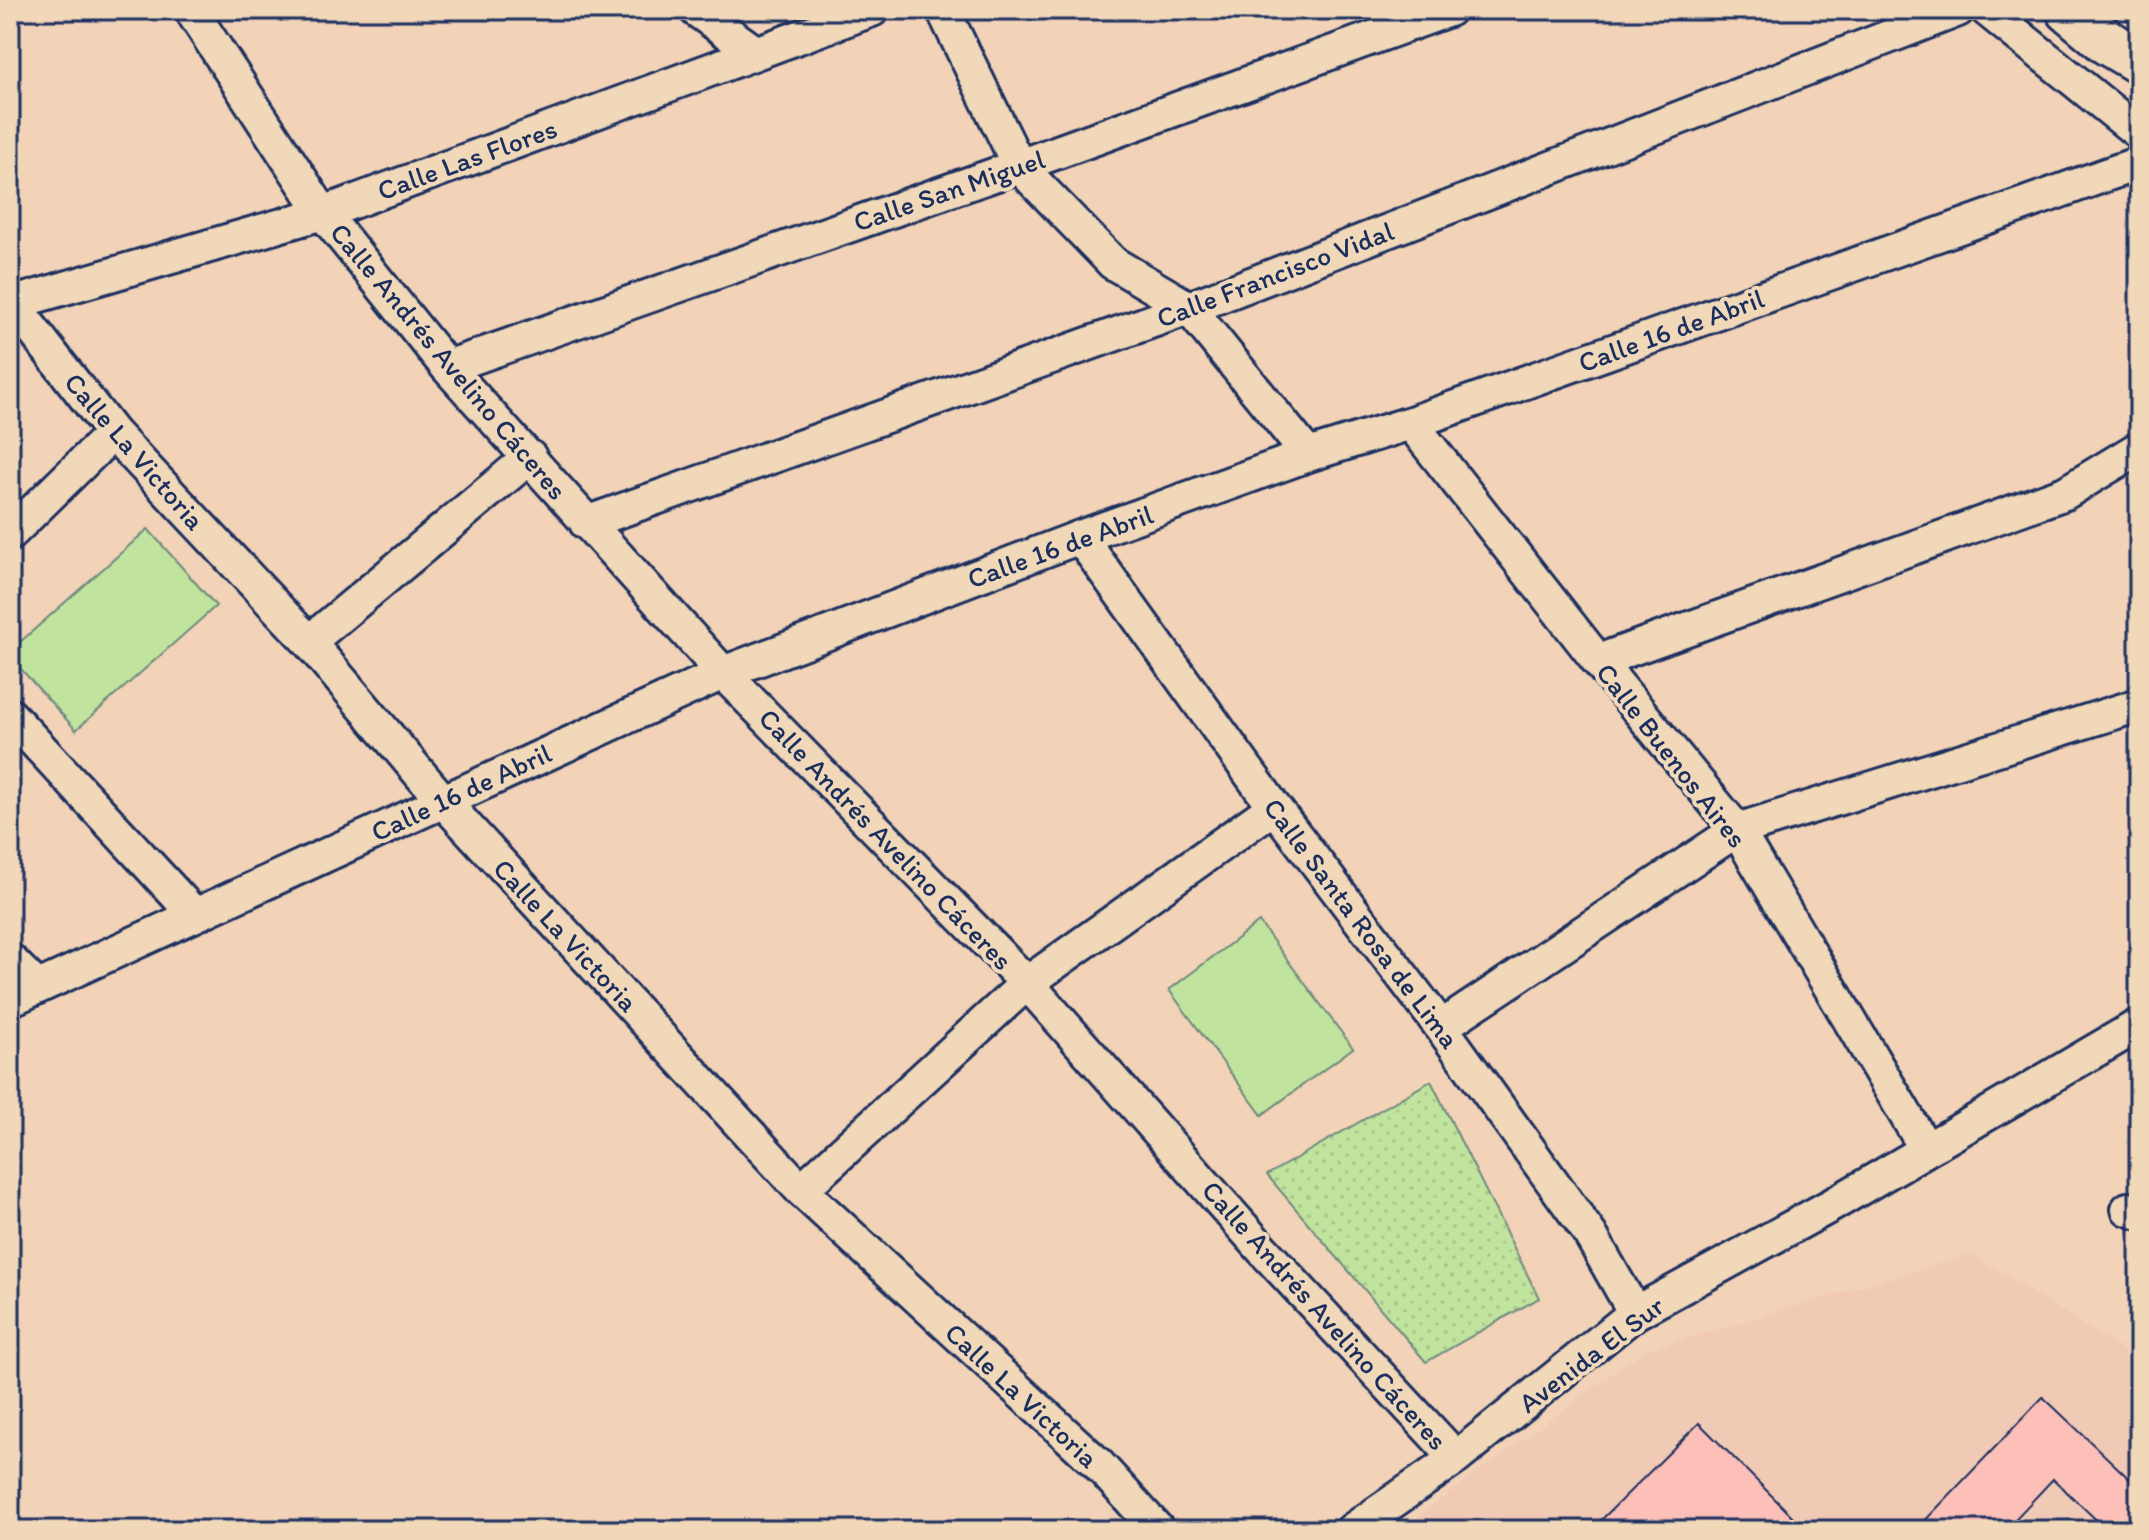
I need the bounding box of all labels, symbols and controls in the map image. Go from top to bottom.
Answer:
street label: Calle Las Flores [373,111,561,207]
street label: Calle San Miguel [849,141,1049,239]
street label: Calle Francisco Vidal [1152,213,1398,335]
street label: Calle Andrés Avelino Cáceres [323,216,575,506]
street label: Calle 16 de Abril [1573,281,1769,379]
street label: Calle La Victoria [57,365,213,537]
street label: Calle 16 de Abril [962,497,1158,595]
street label: Calle Buenos Aires [1589,656,1755,854]
street label: Calle Andrés Avelino Cáceres [752,701,1020,977]
street label: Calle 16 de Abril [365,735,557,849]
street label: Calle Santa Rosa de Lima [1257,791,1468,1055]
street label: Calle La Victoria [486,851,646,1019]
street label: Calle Andrés Avelino Cáceres [1195,1173,1455,1457]
street label: Avenida El Sur [1511,1288,1671,1420]
street label: Calle La Victoria [938,1315,1106,1475]

